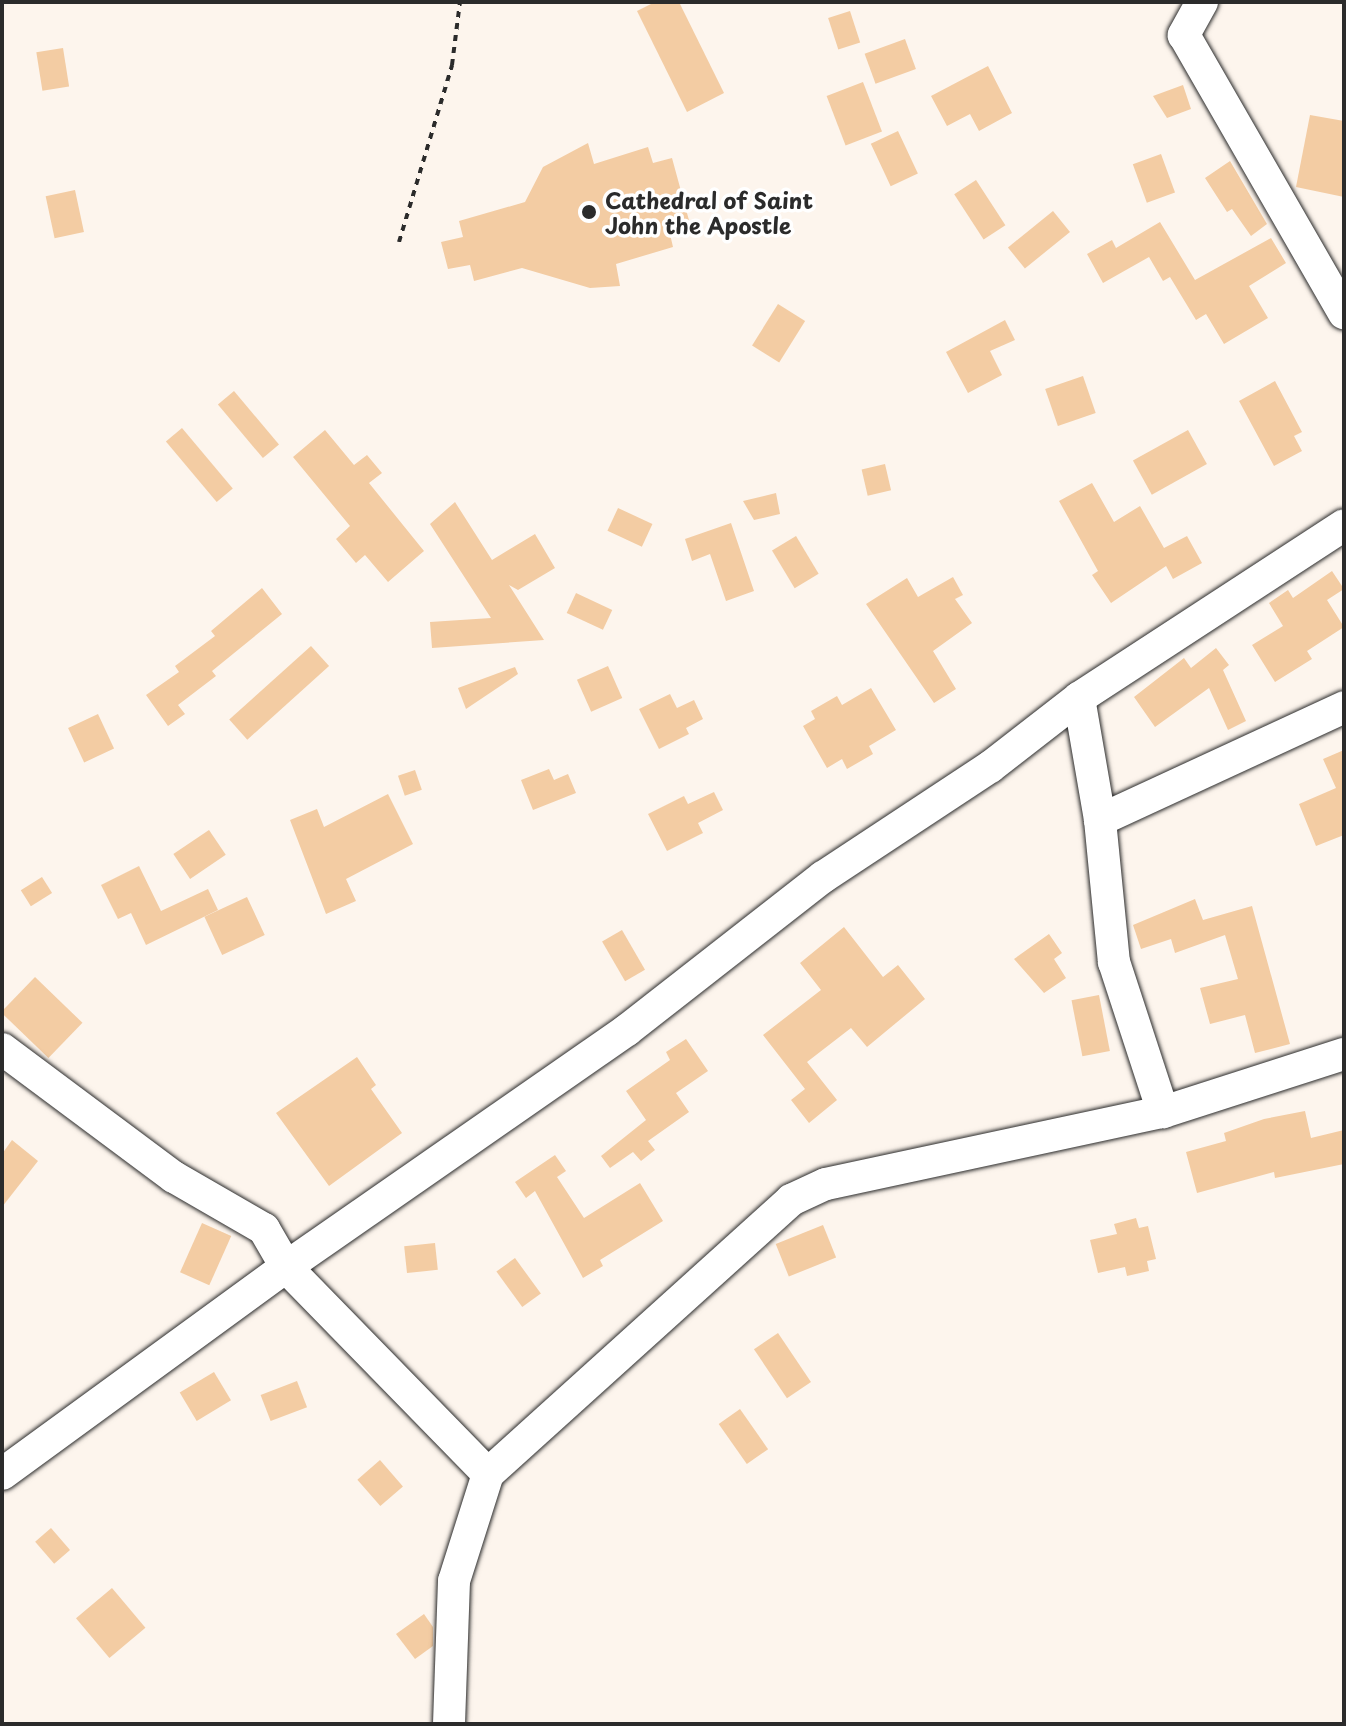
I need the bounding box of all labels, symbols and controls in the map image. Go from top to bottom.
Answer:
place label: Cathedral of Saint John the Apostle [605,186,814,238]
marker: Cathedral of Saint John the Apostle [580,203,598,221]

